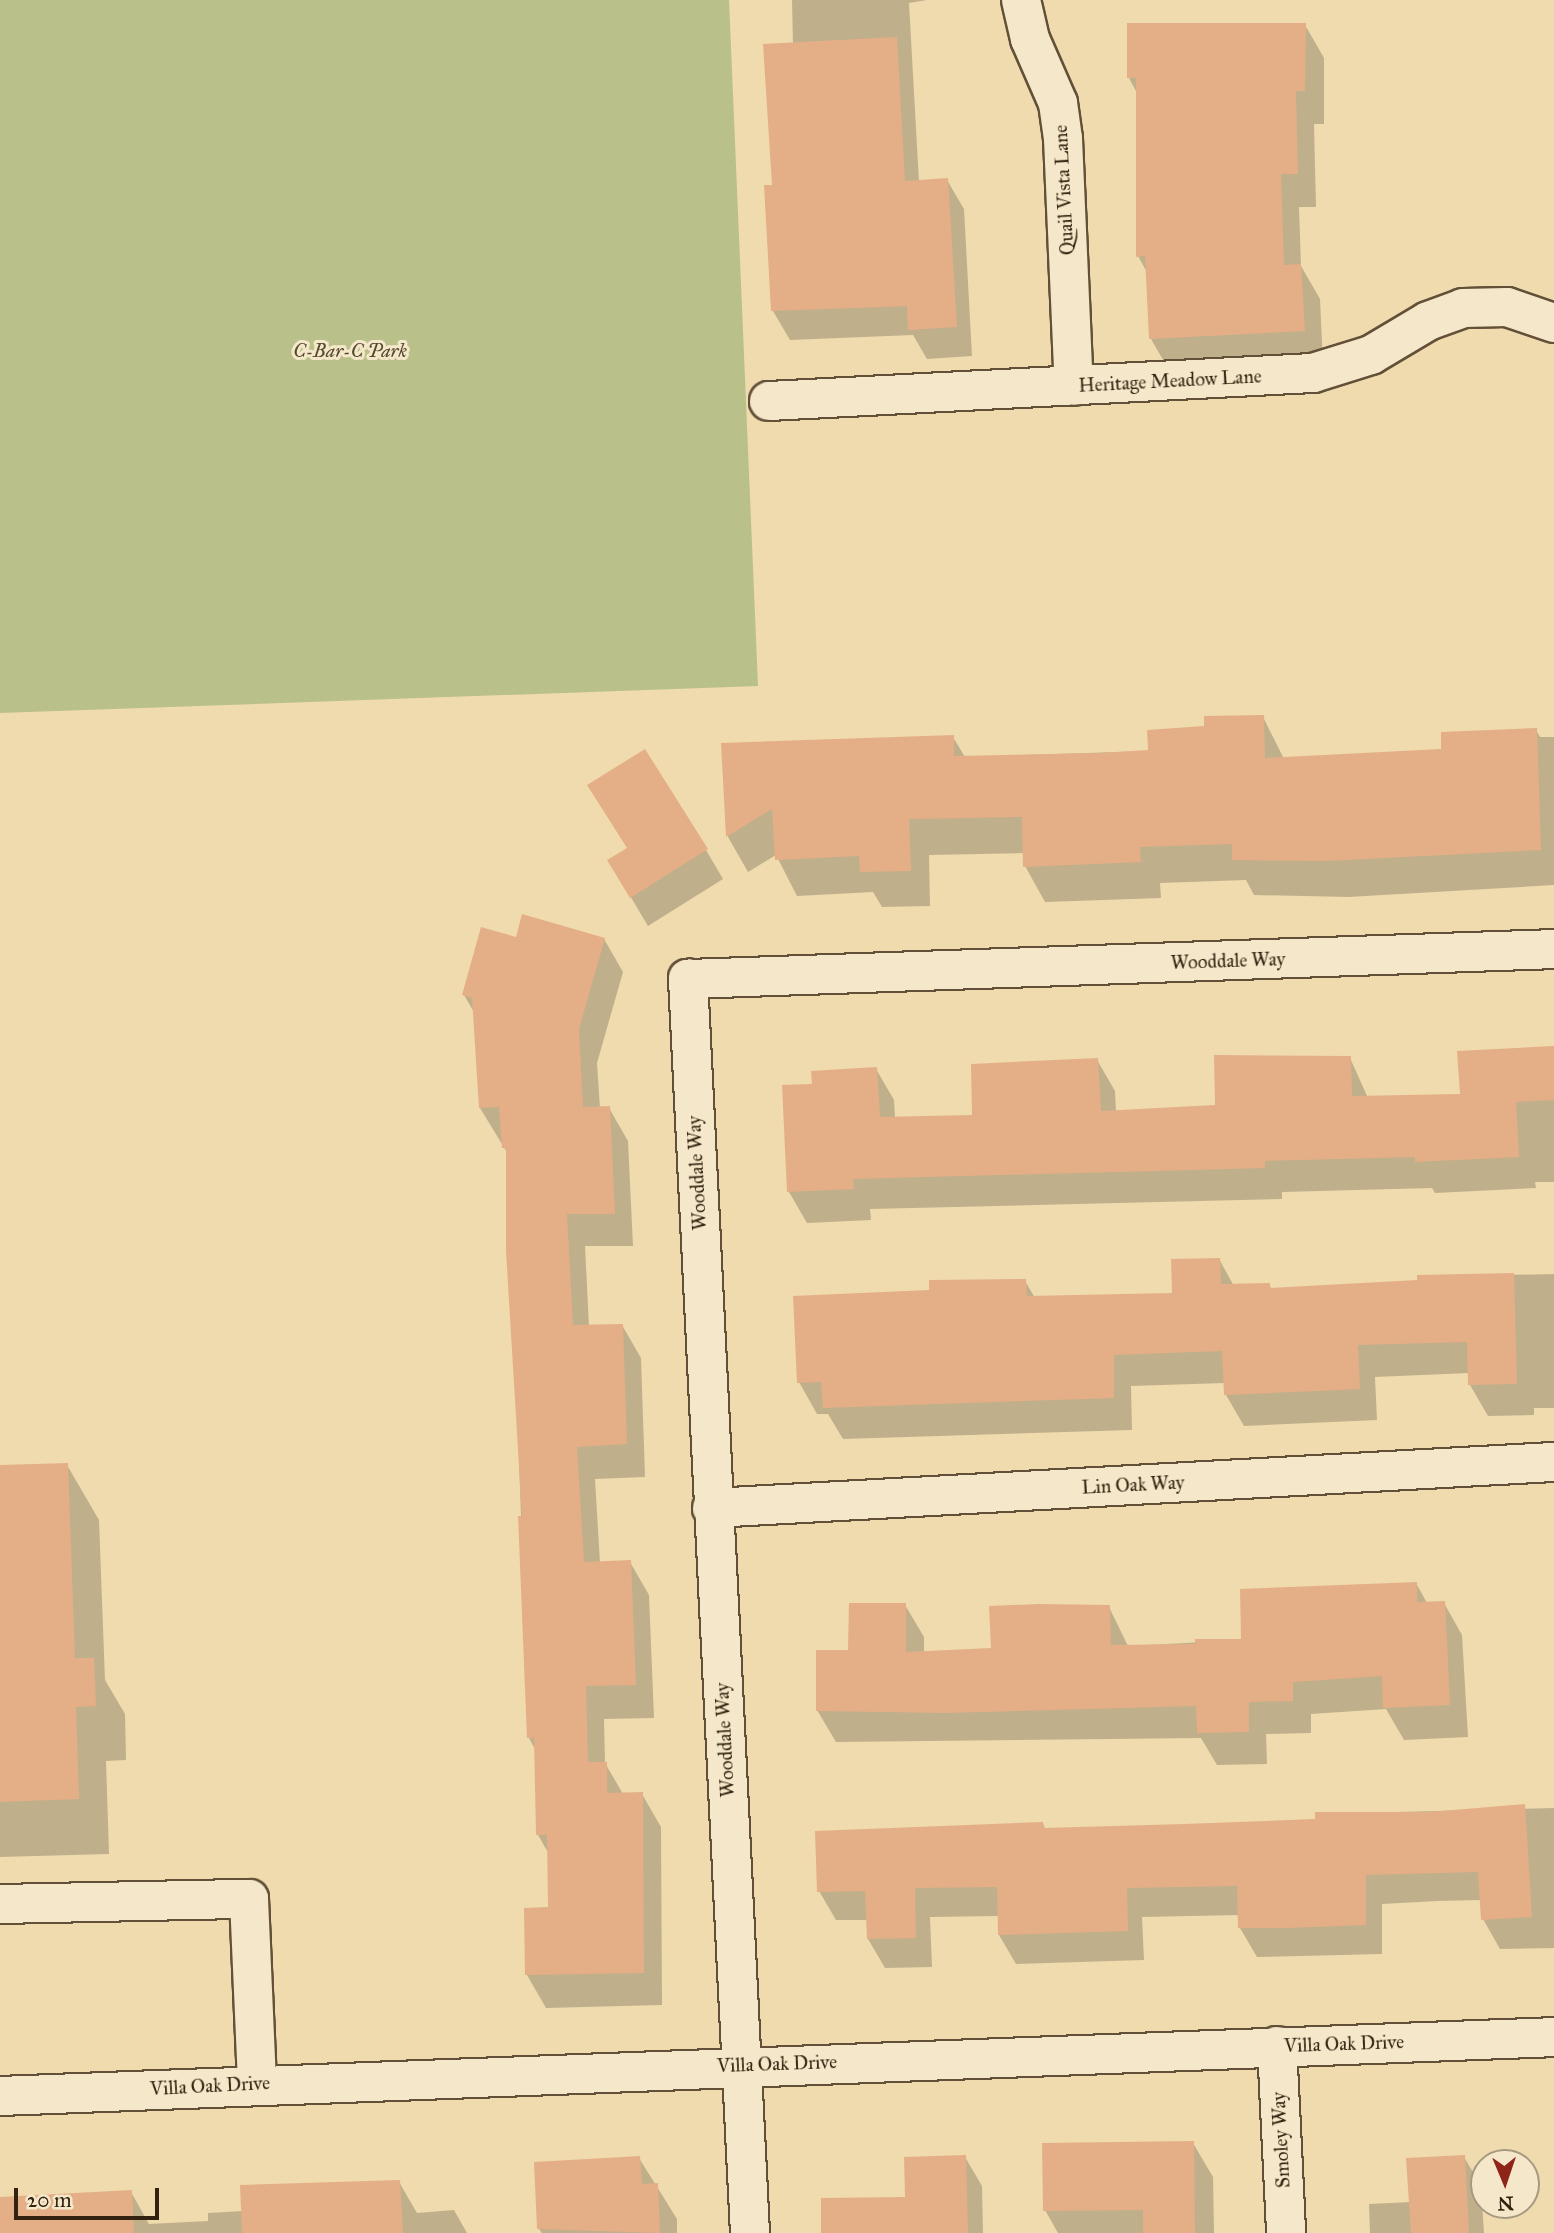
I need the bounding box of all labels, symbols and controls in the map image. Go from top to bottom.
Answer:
street label: Quail Vista Lane [1049,124,1079,256]
park label: C-Bar-C Park [293,340,407,362]
street label: Heritage Meadow Lane [1078,365,1262,397]
street label: Wooddale Way [1170,948,1286,974]
street label: Wooddale Way [683,1115,711,1231]
street label: Lin Oak Way [1081,1471,1185,1499]
street label: Wooddale Way [711,1682,739,1798]
street label: Villa Oak Drive [1284,2031,1404,2057]
street label: Villa Oak Drive [717,2051,837,2077]
street label: Villa Oak Drive [149,2071,271,2101]
street label: Smoley Way [1267,2091,1295,2189]
north arrow [1470,2149,1540,2219]
scale bar [18,2174,163,2218]
text: 20 m [27,2187,72,2213]
text: N [1497,2192,1514,2215]

